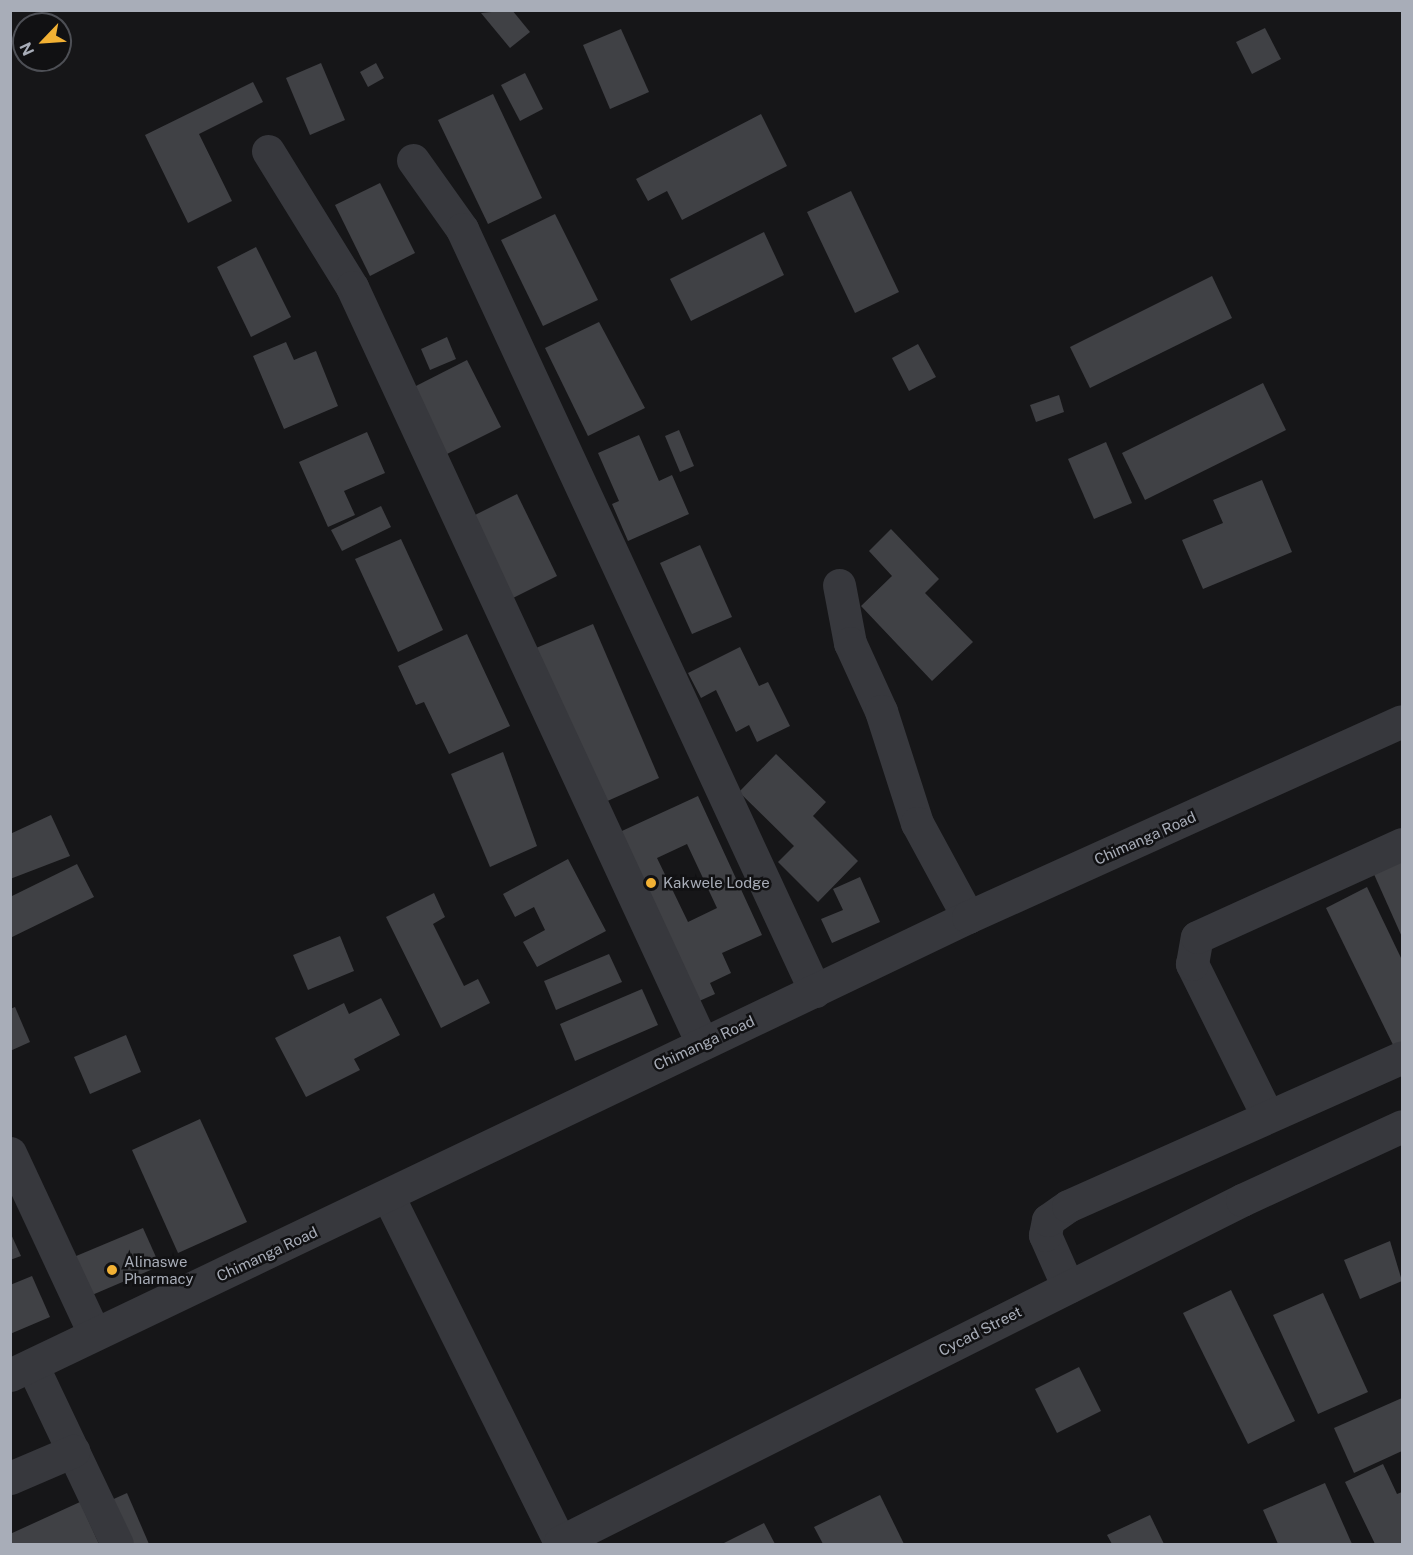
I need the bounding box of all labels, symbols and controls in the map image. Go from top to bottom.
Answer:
north arrow [12,12,72,72]
text: N [16,39,38,59]
street label: Chimanga Road [1091,808,1199,868]
place label: Kakwele Lodge [663,874,770,892]
marker: Kakwele Lodge [644,876,658,890]
street label: Chimanga Road [651,1012,757,1074]
street label: Chimanga Road [214,1223,320,1285]
place label: Alinaswe Pharmacy [124,1252,194,1287]
marker: Alinaswe Pharmacy [105,1263,119,1277]
street label: Cycad Street [935,1302,1025,1360]

